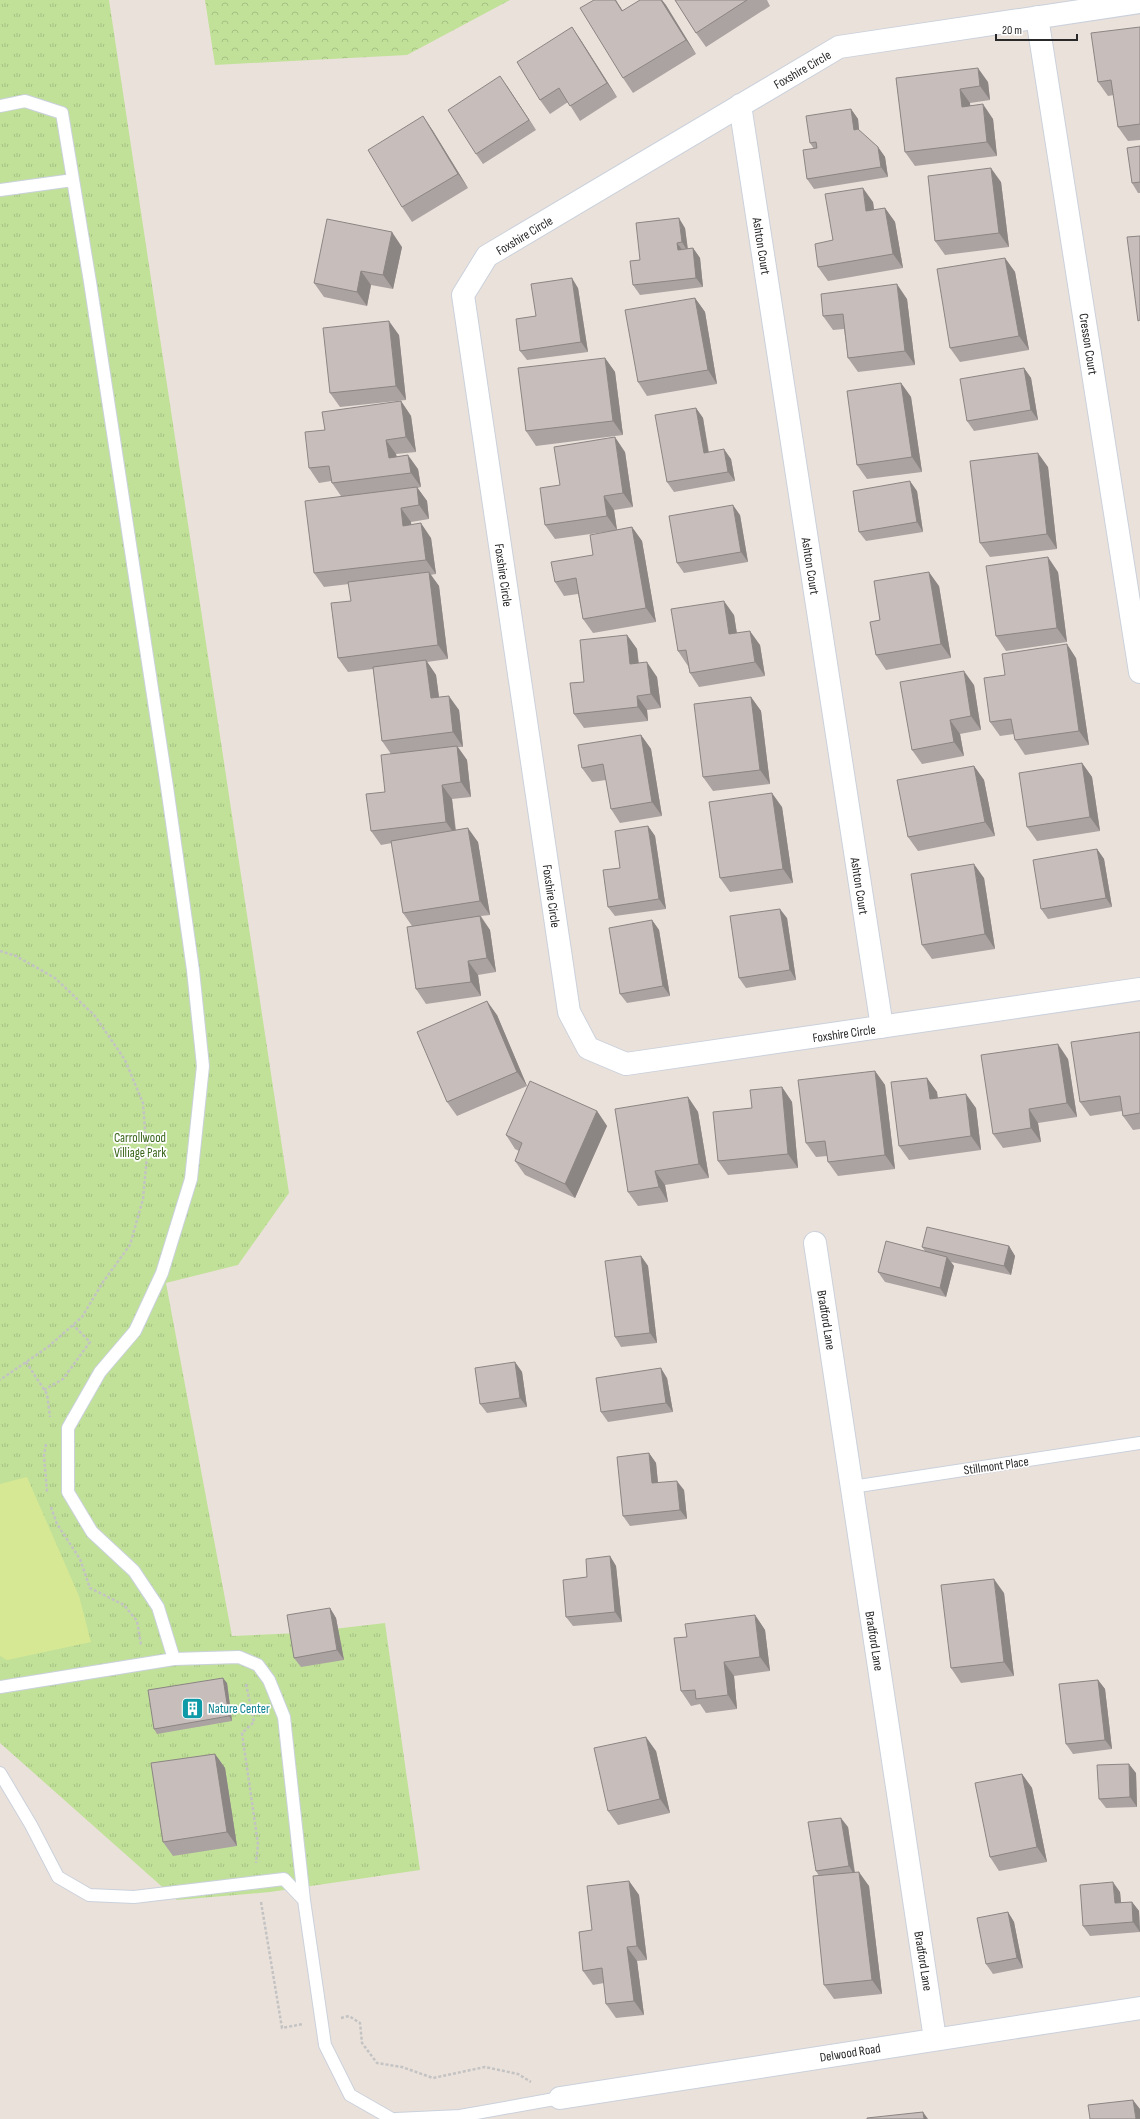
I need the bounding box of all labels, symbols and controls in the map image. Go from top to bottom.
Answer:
scale bar [996,16,1077,42]
text: 20 m [1002,23,1022,38]
street label: Foxshire Circle [771,47,834,93]
street label: Foxshire Circle [493,213,556,259]
street label: Ashton Court [748,215,773,276]
street label: Cresson Court [1075,312,1101,376]
street label: Ashton Court [797,535,822,596]
street label: Foxshire Circle [491,543,515,608]
street label: Ashton Court [846,855,871,916]
street label: Foxshire Circle [539,864,563,929]
street label: Foxshire Circle [812,1022,877,1046]
park label: Carrollwood Villiage Park [114,1130,166,1161]
street label: Bradford Lane [813,1289,839,1351]
street label: Stillmont Place [963,1454,1030,1478]
street label: Bradford Lane [861,1610,887,1672]
building icon: Nature Center [179,1695,205,1721]
place label: Nature Center [208,1701,270,1717]
street label: Bradford Lane [910,1930,936,1992]
street label: Delwood Road [819,2040,882,2066]

